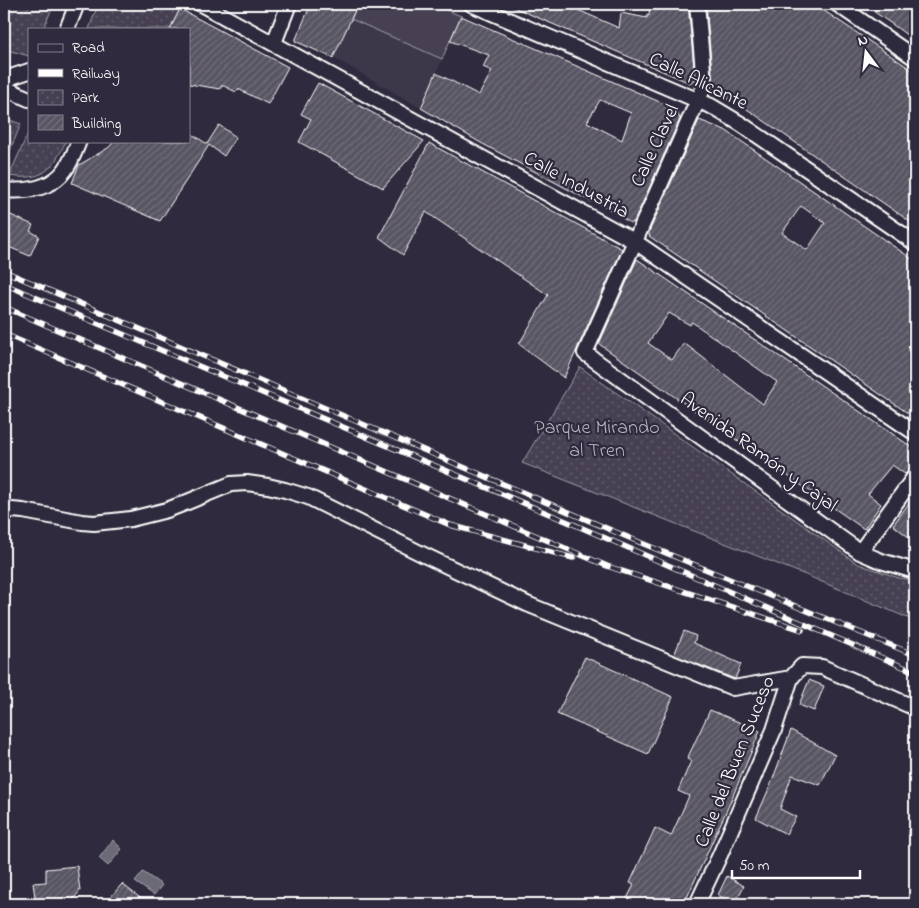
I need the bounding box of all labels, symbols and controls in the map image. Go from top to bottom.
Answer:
legend [28,28,190,142]
north arrow [842,28,892,78]
text: N [856,30,870,52]
text: Road [72,37,105,59]
street label: Calle Alicante [644,46,752,118]
text: Railway [72,63,120,86]
text: Park [72,87,100,109]
street label: Calle Clavel [624,100,688,192]
text: Building [71,113,121,136]
street label: Calle Industria [518,145,634,227]
street label: Avenida Ramón y Cajal [673,386,843,520]
park label: Parque Mirando al Tren [534,414,660,466]
street label: Calle del Buen Suceso [688,672,784,852]
scale bar [732,848,859,880]
text: 50 m [739,855,770,877]

